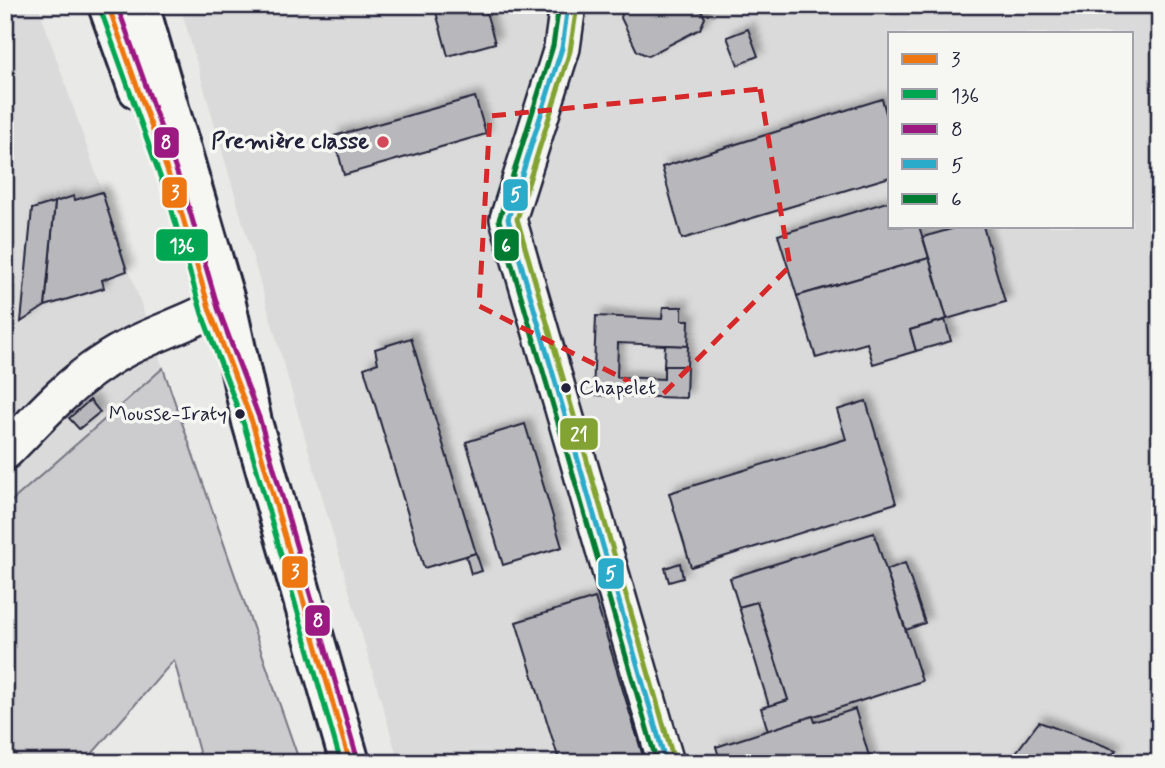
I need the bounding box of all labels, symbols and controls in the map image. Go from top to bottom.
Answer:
legend [888,32,1134,228]
text: 3 [951,46,961,74]
text: 136 [951,82,979,110]
text: 8 [951,116,963,144]
line badge: 8 [153,126,180,159]
place label: Première classe [211,127,369,157]
text: 8 [161,131,171,156]
marker: Première classe [375,134,391,150]
text: 5 [951,152,964,180]
line badge: 3 [161,176,188,209]
line badge: 5 [502,178,529,212]
text: 3 [171,181,180,206]
text: 5 [510,183,522,208]
text: 6 [951,186,962,214]
line badge: 136 [155,228,209,262]
line badge: 6 [493,228,520,262]
text: 136 [169,234,195,259]
text: 6 [501,234,511,259]
place label: Chapelet [579,374,656,402]
marker: Chapelet [559,381,573,395]
place label: Mousse-Iraty [109,400,227,428]
marker: Mousse-Iraty [233,407,247,421]
line badge: 21 [559,417,599,451]
text: 21 [570,423,588,448]
line badge: 3 [281,555,309,589]
line badge: 5 [597,557,625,590]
text: 3 [291,560,300,585]
text: 5 [605,562,617,587]
line badge: 8 [304,604,331,637]
text: 8 [313,609,323,634]

